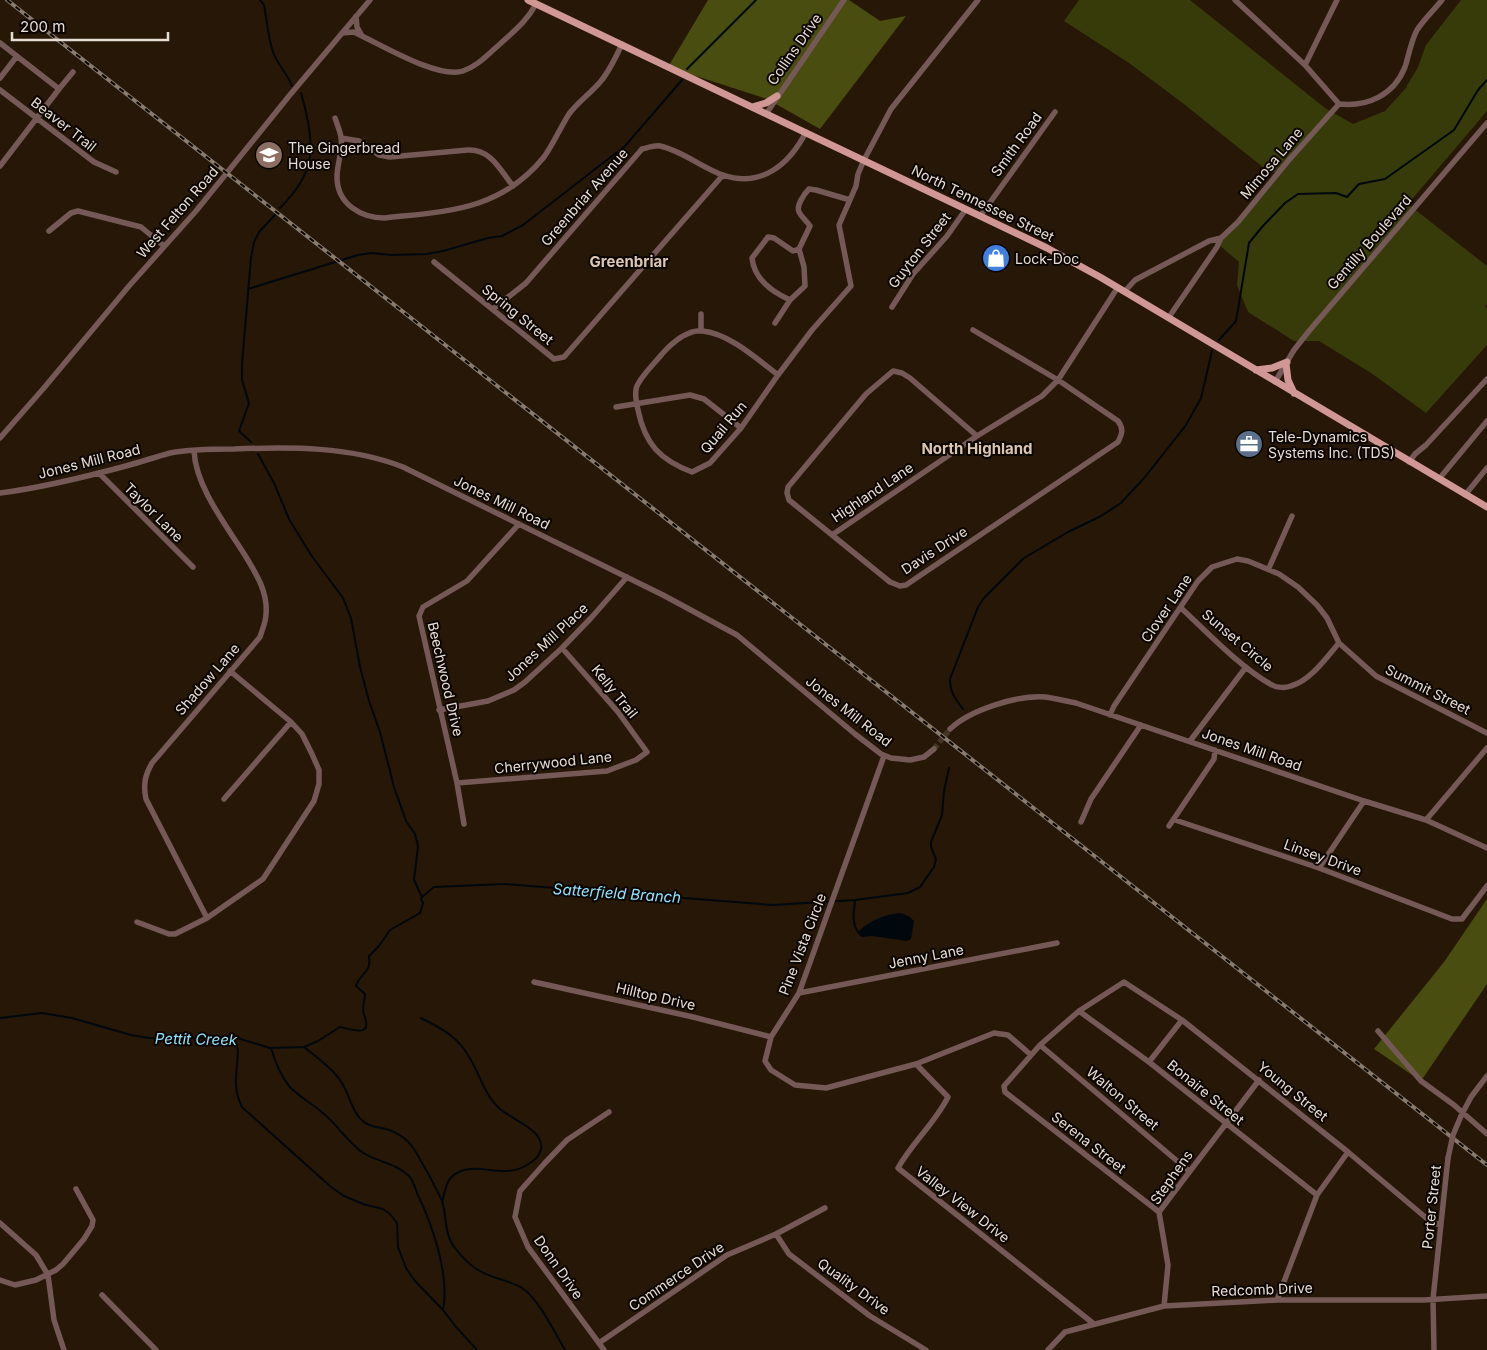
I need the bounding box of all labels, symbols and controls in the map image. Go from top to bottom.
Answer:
scale bar [12,10,169,42]
street label: Collins Drive [763,10,825,88]
text: 200 m [20,17,65,36]
street label: Beaver Trail [28,93,100,155]
street label: Smith Road [987,109,1045,179]
street label: Mimosa Lane [1236,124,1306,202]
place label: The Gingerbread House [288,139,400,172]
school or university icon: The Gingerbread House [254,140,284,170]
street label: Greenbriar Avenue [537,145,631,249]
street label: North Tennessee Street [909,161,1057,245]
street label: West Felton Road [133,163,221,261]
street label: Gentilly Boulevard [1323,191,1415,293]
street label: Guyton Street [884,208,954,291]
shop icon: Lock-Doc [981,243,1011,273]
place label: Lock-Doc [1015,250,1079,267]
district label: Greenbriar [590,252,668,271]
street label: Spring Street [479,280,557,348]
street label: Quail Run [696,397,750,457]
place label: Tele-Dynamics Systems Inc. (TDS) [1268,428,1395,461]
office icon: Tele-Dynamics Systems Inc. (TDS) [1234,429,1264,459]
district label: North Highland [921,439,1033,458]
street label: Jones Mill Road [36,440,142,482]
street label: Highland Lane [828,458,916,526]
street label: Jones Mill Road [451,471,553,533]
street label: Taylor Lane [121,479,187,545]
street label: Davis Drive [898,522,970,578]
street label: Clover Lane [1137,571,1195,645]
street label: Jones Mill Place [501,599,591,685]
street label: Sunset Circle [1199,605,1277,675]
street label: Beechwood Drive [425,620,467,738]
street label: Shadow Lane [171,640,243,718]
street label: Summit Street [1383,660,1474,718]
street label: Kelly Trail [588,661,642,721]
street label: Jones Mill Road [803,672,895,750]
street label: Jones Mill Road [1200,724,1304,774]
street label: Cherrywood Lane [493,747,613,777]
street label: Linsey Drive [1282,835,1364,879]
water label: Satterfield Branch [552,879,682,907]
street label: Pine Vista Circle [775,891,829,997]
street label: Jenny Lane [887,940,965,972]
street label: Hilltop Drive [615,979,697,1013]
water label: Pettit Creek [155,1029,238,1049]
street label: Bonaire Street [1164,1056,1248,1128]
street label: Young Street [1254,1058,1332,1125]
street label: Walton Street [1083,1063,1163,1133]
street label: Serena Street [1048,1108,1130,1177]
street label: Stephens [1146,1147,1196,1207]
street label: Valley View Drive [913,1162,1013,1246]
street label: Porter Street [1418,1164,1444,1250]
street label: Donn Drive [531,1232,587,1302]
street label: Commerce Drive [625,1238,727,1314]
street label: Quality Drive [815,1254,893,1318]
street label: Redcomb Drive [1211,1279,1313,1299]

